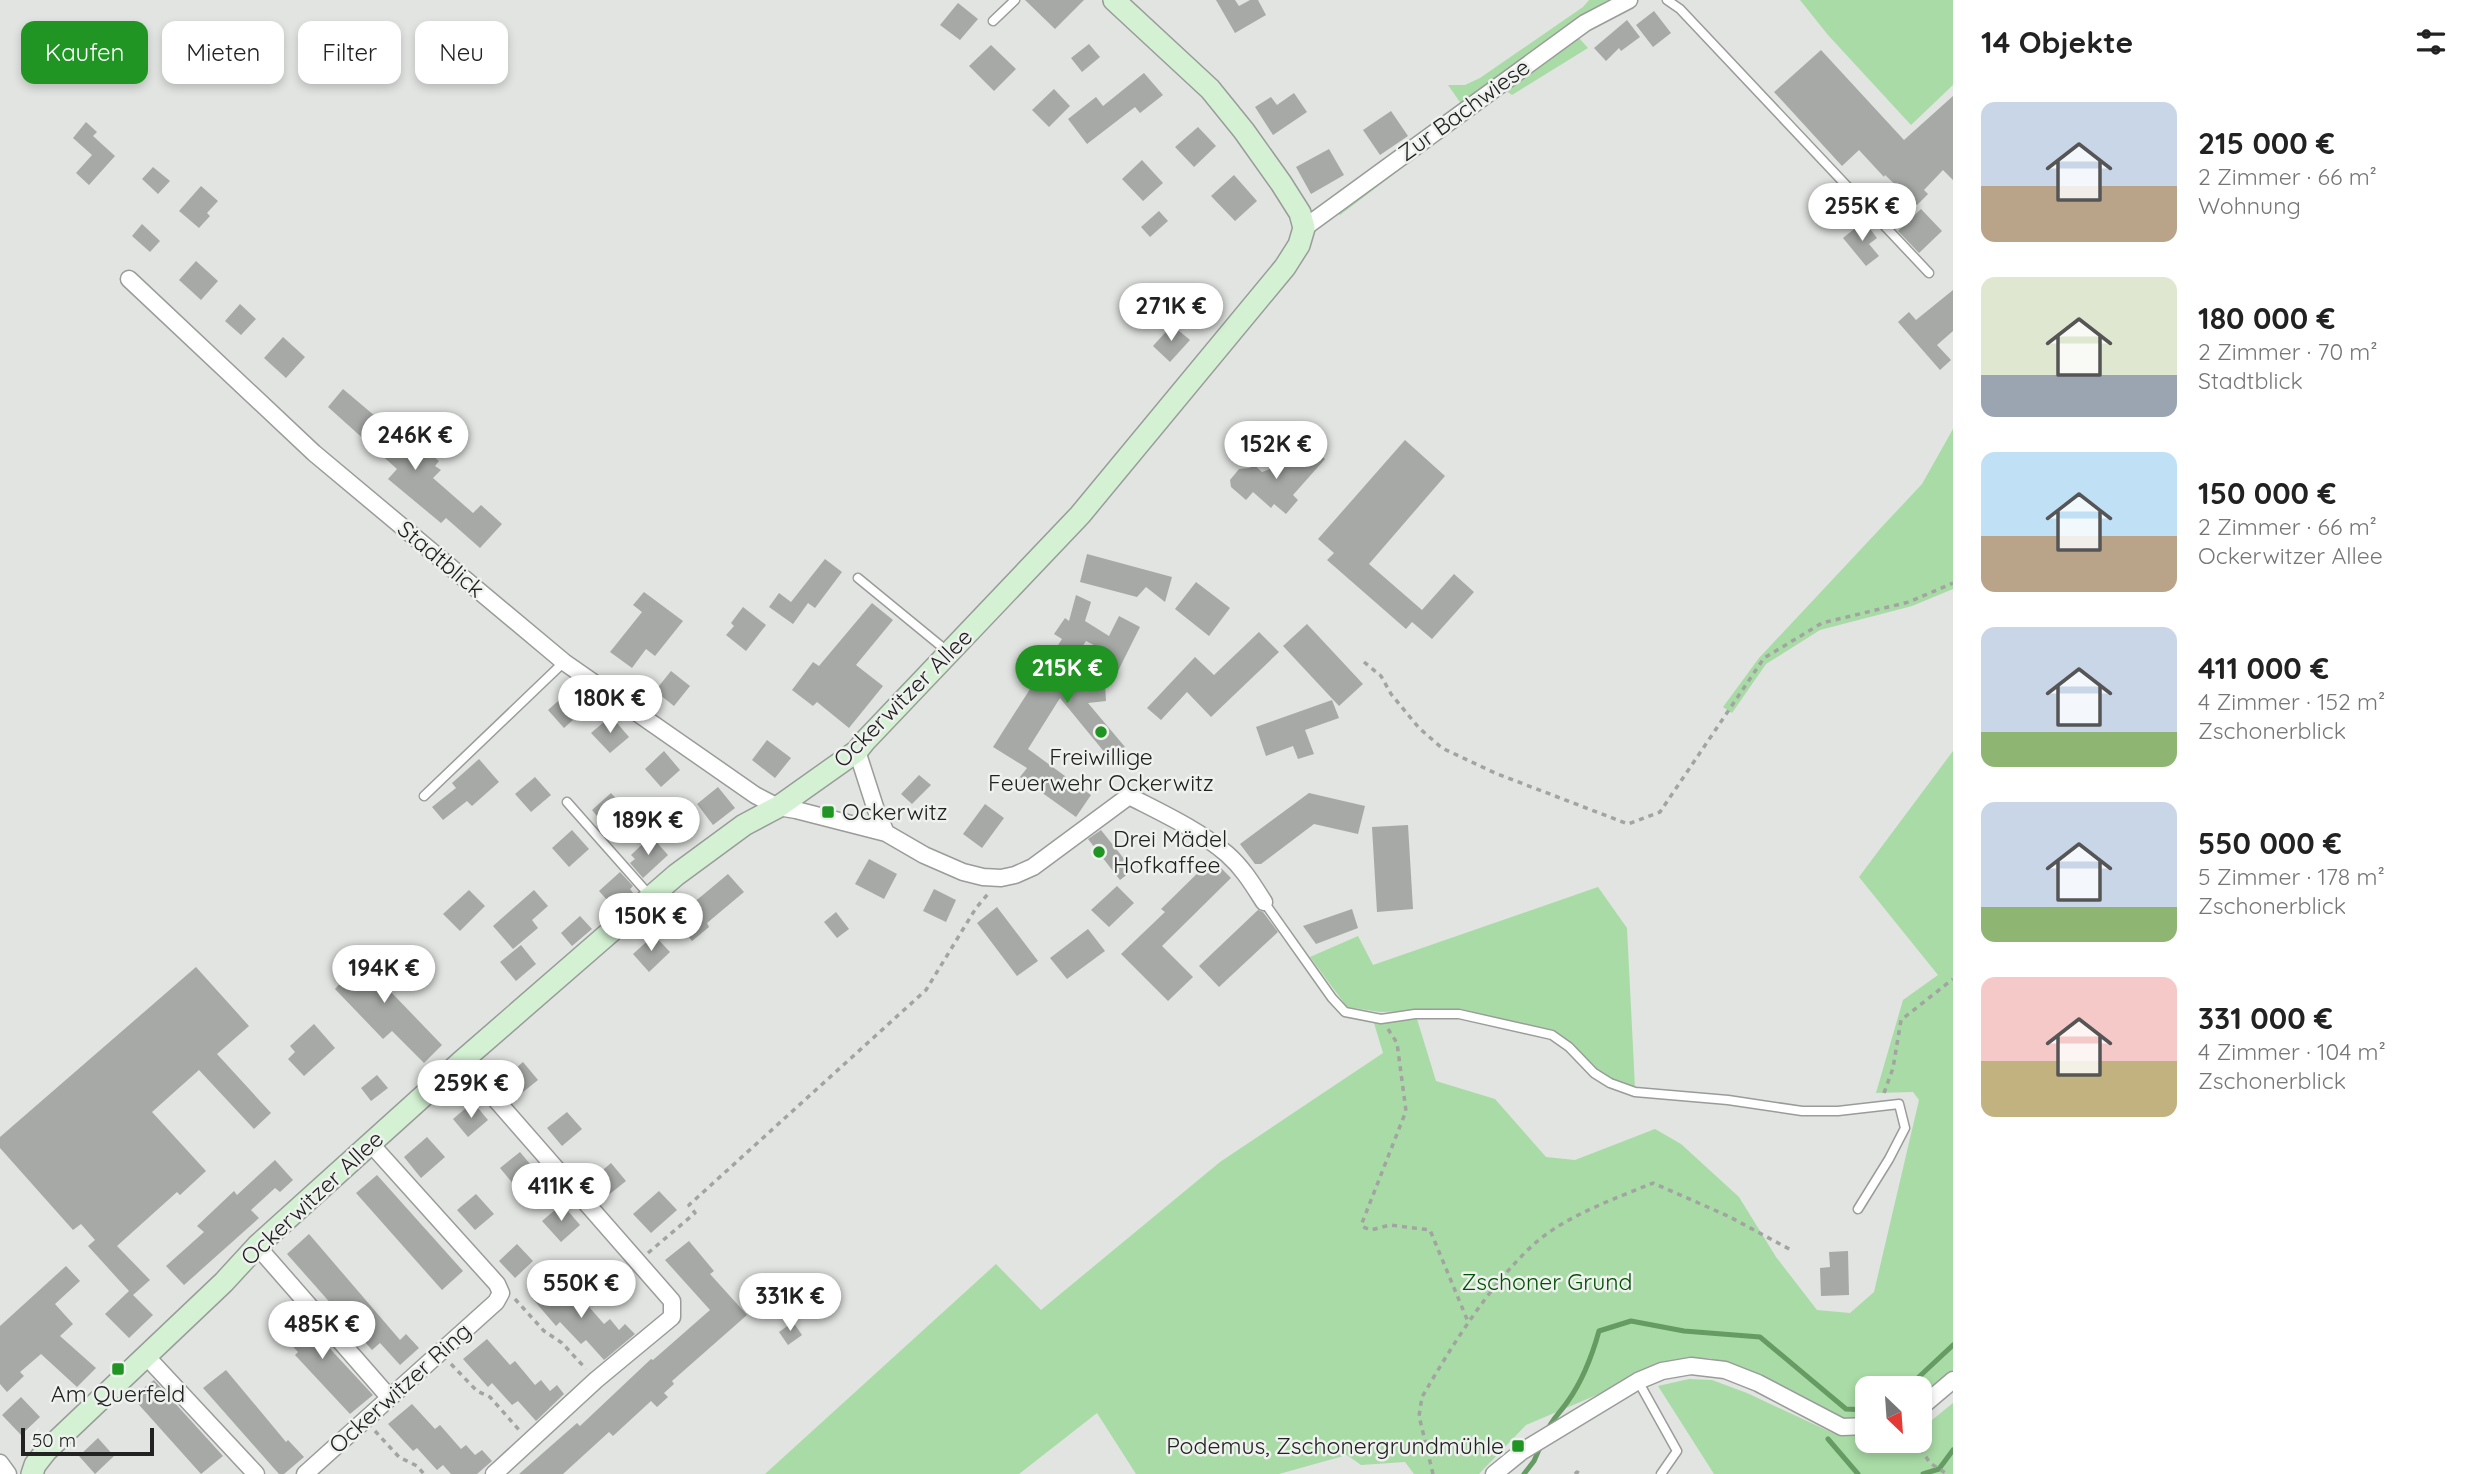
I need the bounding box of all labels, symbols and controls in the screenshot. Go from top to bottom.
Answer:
chip: Kaufen [21,21,148,84]
chip: Mieten [162,21,284,84]
chip: Filter [298,21,401,84]
chip: Neu [415,21,508,84]
text: 14 Objekte [1981,23,2133,61]
icon: filters [2412,23,2450,61]
street label: Zur Bachwiese [1392,52,1535,167]
text: 215 000 € [2198,124,2335,162]
icon: home [2037,130,2121,214]
text: 2 Zimmer · 66 m² [2198,162,2377,191]
pin: 255K € [1805,184,1919,243]
text: 255K € [1824,191,1900,220]
text: Wohnung [2198,191,2301,220]
pin: 271K € [1114,284,1228,343]
text: 271K € [1135,291,1207,320]
text: 180 000 € [2198,299,2335,337]
icon: home [2037,305,2121,389]
text: 2 Zimmer · 70 m² [2198,337,2378,366]
text: Stadtblick [2198,366,2303,395]
pin: 246K € [358,412,472,472]
text: 246K € [377,420,453,449]
pin: 152K € [1219,421,1333,481]
text: 152K € [1240,429,1312,458]
text: 150 000 € [2198,474,2336,512]
icon: home [2037,480,2121,564]
text: 2 Zimmer · 66 m² [2198,512,2377,541]
street label: Stadtblick [392,514,491,603]
text: Ockerwitzer Allee [2198,541,2383,570]
street label: Ockerwitzer Allee [827,622,978,773]
pin: 215K € [1010,646,1124,705]
text: 411 000 € [2198,649,2329,687]
text: 215K € [1031,653,1103,682]
icon: home [2037,655,2121,739]
pin: 180K € [553,676,667,735]
text: 180K € [574,683,646,712]
text: 4 Zimmer · 152 m² [2198,687,2385,716]
text: Zschonerblick [2198,716,2346,745]
marker: Freiwillige Feuerwehr Ockerwitz [1093,724,1109,740]
place label: Freiwillige Feuerwehr Ockerwitz [988,742,1214,797]
place label: Ockerwitz [842,797,948,826]
pin: 189K € [591,798,705,857]
marker: Ockerwitz [820,804,836,820]
text: 189K € [613,805,683,834]
place label: Drei Mädel Hofkaffee [1113,824,1227,879]
text: 550 000 € [2198,824,2342,862]
icon: home [2037,830,2121,914]
marker: Drei Mädel Hofkaffee [1091,844,1107,860]
text: 5 Zimmer · 178 m² [2198,862,2385,891]
text: Zschonerblick [2198,891,2346,920]
pin: 150K € [594,894,708,953]
text: 150K € [615,901,687,930]
pin: 194K € [327,946,441,1005]
text: 194K € [348,953,420,982]
text: 331 000 € [2198,999,2333,1037]
icon: home [2037,1005,2121,1089]
text: 4 Zimmer · 104 m² [2198,1037,2386,1066]
pin: 259K € [414,1060,528,1120]
text: Zschonerblick [2198,1066,2346,1095]
text: 259K € [433,1068,509,1097]
street label: Ockerwitzer Allee [234,1124,389,1271]
pin: 411K € [504,1164,618,1223]
text: 411K € [528,1171,594,1200]
pin: 550K € [524,1260,638,1320]
park label: Zschoner Grund [1461,1267,1633,1296]
text: 550K € [543,1268,619,1297]
pin: 331K € [733,1274,847,1333]
text: 331K € [755,1281,825,1310]
pin: 485K € [265,1302,379,1361]
text: 485K € [284,1309,360,1338]
street label: Ockerwitzer Ring [323,1316,477,1459]
marker: Am Querfeld [110,1361,126,1377]
north arrow [1855,1376,1932,1452]
map controls [1855,1376,1932,1453]
place label: Am Querfeld [51,1379,185,1408]
scale bar [21,1425,154,1457]
text: 50 m [32,1428,76,1452]
place label: Podemus, Zschonergrundmühle [1166,1431,1504,1460]
marker: Podemus, Zschonergrundmühle [1510,1438,1526,1454]

